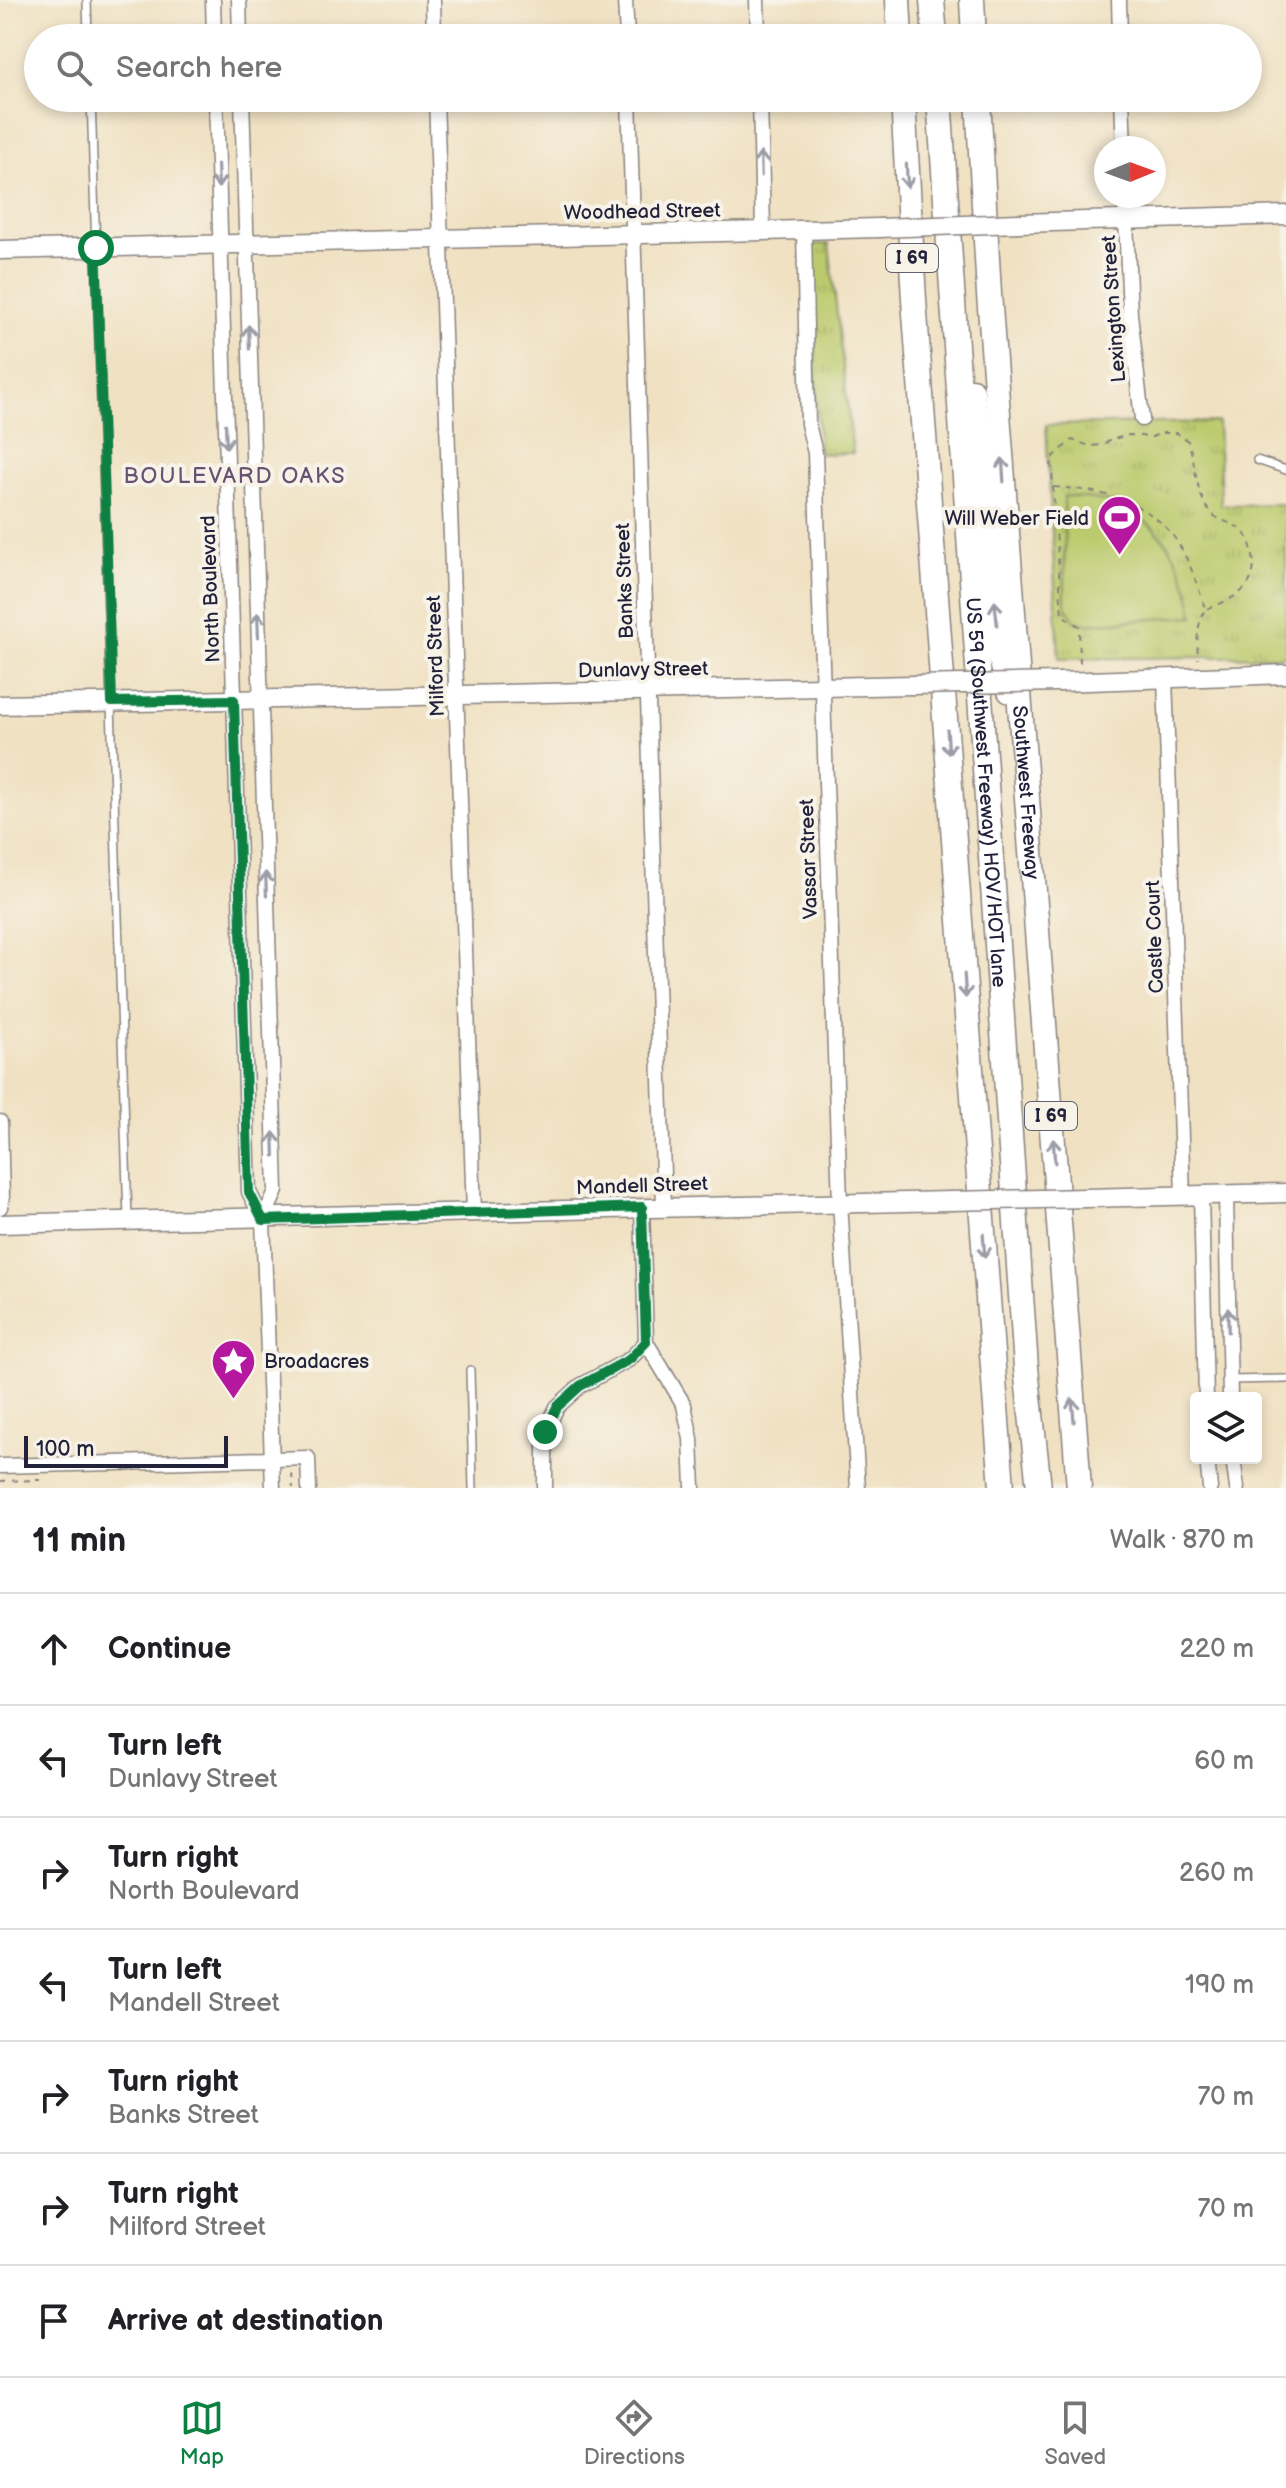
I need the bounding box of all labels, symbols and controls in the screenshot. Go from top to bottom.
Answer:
search box [24,24,1262,112]
icon: search [52,46,96,90]
text: Search here [116,50,282,86]
north arrow [1094,136,1166,208]
one-way arrow [754,151,769,178]
one-way arrow [210,162,226,189]
one-way arrow [900,162,915,189]
street label: Woodhead Street [563,199,721,225]
route start [78,230,114,266]
street label: Lexington Street [1097,235,1131,383]
road number: I 69 [886,244,938,272]
one-way arrow [242,324,257,351]
one-way arrow [218,422,233,449]
one-way arrow [995,457,1010,484]
district label: BOULEVARD OAKS [124,463,347,490]
sports icon: Will Weber Field [1096,494,1144,557]
place label: Will Weber Field [945,507,1089,531]
street label: North Boulevard [196,515,226,663]
street label: Banks Street [611,523,639,639]
street label: Milford Street [422,595,450,717]
street label: US 59 (Southwest Freeway) HOV/HOT lane [960,597,1011,988]
one-way arrow [988,600,1003,627]
one-way arrow [251,612,266,639]
street label: Dunlavy Street [578,657,708,683]
street label: Southwest Freeway [1007,705,1044,880]
one-way arrow [941,728,956,755]
street label: Vassar Street [795,798,823,920]
one-way arrow [259,871,274,898]
street label: Castle Court [1141,880,1169,994]
one-way arrow [958,972,973,999]
road number: I 69 [1025,1102,1077,1130]
one-way arrow [267,1131,282,1158]
one-way arrow [1046,1138,1061,1165]
street label: Mandell Street [576,1172,708,1200]
one-way arrow [977,1232,992,1259]
one-way arrow [1221,1307,1236,1334]
place icon: Broadacres [209,1337,257,1400]
place label: Broadacres [264,1350,369,1374]
map controls [1190,1392,1262,1464]
button: layers [1190,1392,1262,1464]
one-way arrow [1065,1397,1080,1424]
route end [527,1414,563,1450]
scale bar [24,1432,228,1468]
text: 100 m [36,1436,95,1463]
text: 11 min [32,1520,126,1561]
text: Walk · 870 m [1110,1525,1254,1556]
icon: ahead [32,1627,76,1671]
text: Continue [108,1631,231,1667]
text: 220 m [1180,1634,1254,1665]
text: Turn left [108,1728,222,1764]
icon: left [32,1739,76,1783]
text: 60 m [1194,1746,1254,1777]
text: Dunlavy Street [108,1764,278,1795]
text: Turn right [108,1840,239,1876]
icon: right [32,1851,76,1895]
text: 260 m [1179,1858,1254,1889]
text: North Boulevard [108,1876,300,1907]
text: Turn left [108,1952,222,1988]
icon: left [32,1963,76,2007]
text: 190 m [1185,1970,1254,2001]
text: Mandell Street [108,1988,280,2019]
text: Turn right [108,2064,239,2100]
icon: right [32,2075,76,2119]
text: 70 m [1197,2082,1254,2113]
text: Banks Street [108,2100,259,2131]
text: Turn right [108,2176,239,2212]
icon: right [32,2187,76,2231]
text: 70 m [1197,2194,1254,2225]
text: Milford Street [108,2212,266,2243]
icon: arrive [32,2299,76,2343]
text: Arrive at destination [108,2303,384,2339]
tab: Map [180,2396,224,2471]
tab: Directions [584,2396,685,2471]
tab: Saved [1044,2396,1106,2471]

